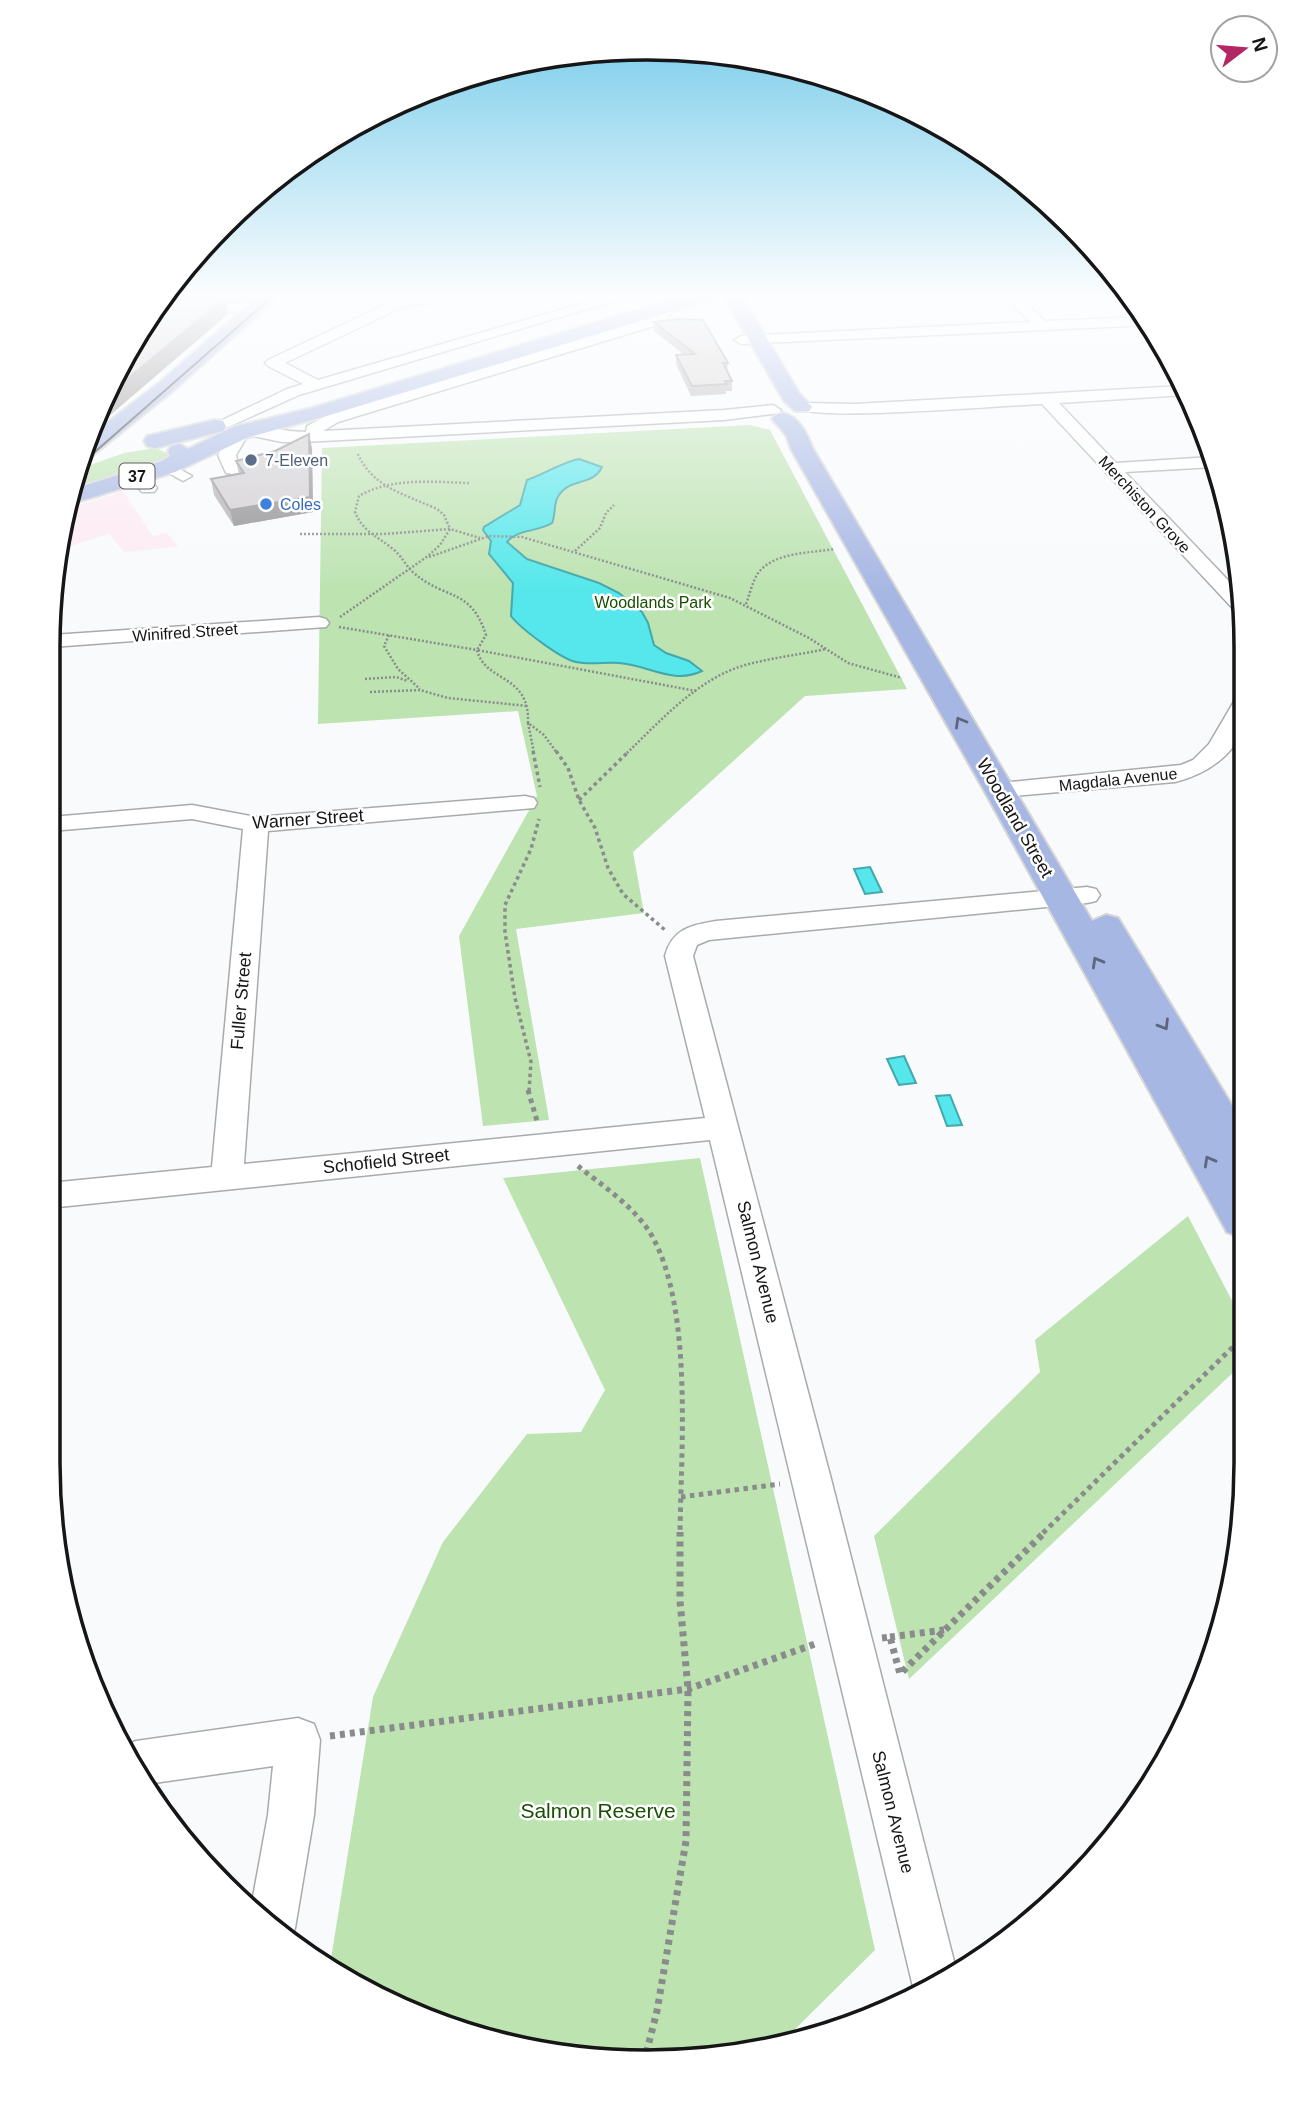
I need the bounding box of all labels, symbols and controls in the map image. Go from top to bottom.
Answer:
north arrow [1209,14,1279,84]
text: N [1248,35,1272,54]
marker: 7-Eleven [243,452,259,468]
place label: 7-Eleven [265,452,328,469]
street label: Merchiston Grove [1095,452,1194,556]
road number: 37 [120,463,154,489]
marker: Coles [258,496,274,512]
place label: Coles [280,496,321,513]
park label: Woodlands Park [594,594,713,611]
street label: Winifred Street [132,620,239,645]
one-way arrow [956,717,969,730]
street label: Woodland Street [973,755,1057,881]
street label: Magdala Avenue [1058,765,1178,794]
street label: Warner Street [252,805,364,833]
street label: Fuller Street [227,951,255,1051]
one-way arrow [1092,957,1105,970]
one-way arrow [1156,1017,1169,1030]
street label: Schofield Street [322,1144,450,1178]
one-way arrow [1204,1155,1217,1168]
street label: Salmon Avenue [733,1199,783,1325]
street label: Salmon Avenue [868,1749,918,1875]
park label: Salmon Reserve [520,1799,676,1822]

